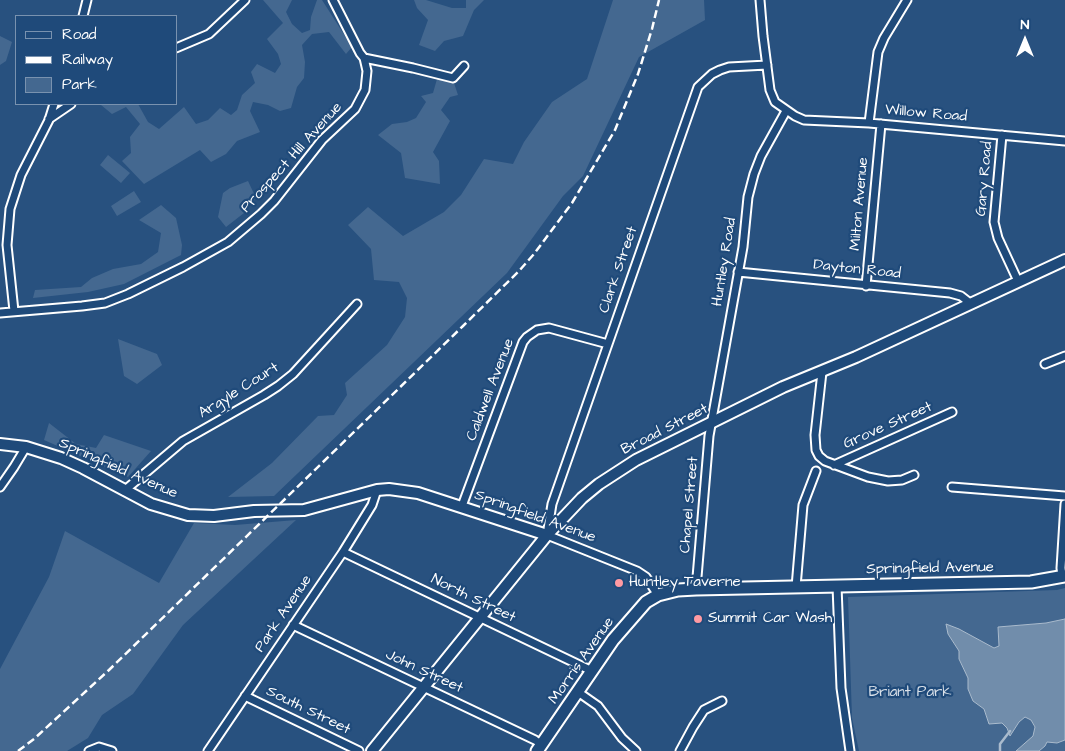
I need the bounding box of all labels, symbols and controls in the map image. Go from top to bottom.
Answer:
legend [15,15,178,105]
north arrow [1000,15,1050,65]
text: N [1021,15,1029,35]
text: Road [62,24,96,45]
text: Railway [62,49,113,70]
text: Park [62,74,97,95]
street label: Prospect Hill Avenue [238,99,346,217]
street label: Willow Road [884,101,968,127]
street label: Gary Road [973,141,997,217]
street label: Milton Avenue [847,157,873,251]
street label: Huntley Road [709,216,741,308]
street label: Clark Street [596,224,642,316]
street label: Dayton Road [812,256,902,284]
street label: Caldwell Avenue [463,336,519,444]
street label: Argyle Court [195,359,283,423]
street label: Grove Street [841,398,935,454]
street label: Broad Street [619,400,711,460]
street label: Springfield Avenue [56,435,180,503]
street label: Chapel Street [677,456,703,554]
street label: Springfield Avenue [472,487,598,547]
street label: Springfield Avenue [866,559,994,579]
street label: North Street [428,571,518,627]
street label: Park Avenue [252,572,316,656]
place label: Huntley Taverne [629,574,741,592]
marker: Huntley Taverne [613,577,625,589]
place label: Summit Car Wash [708,610,832,628]
marker: Summit Car Wash [692,613,704,625]
street label: Morris Avenue [545,614,619,708]
street label: John Street [382,646,466,698]
street label: South Street [263,683,353,739]
park label: Briant Park [868,684,952,702]

